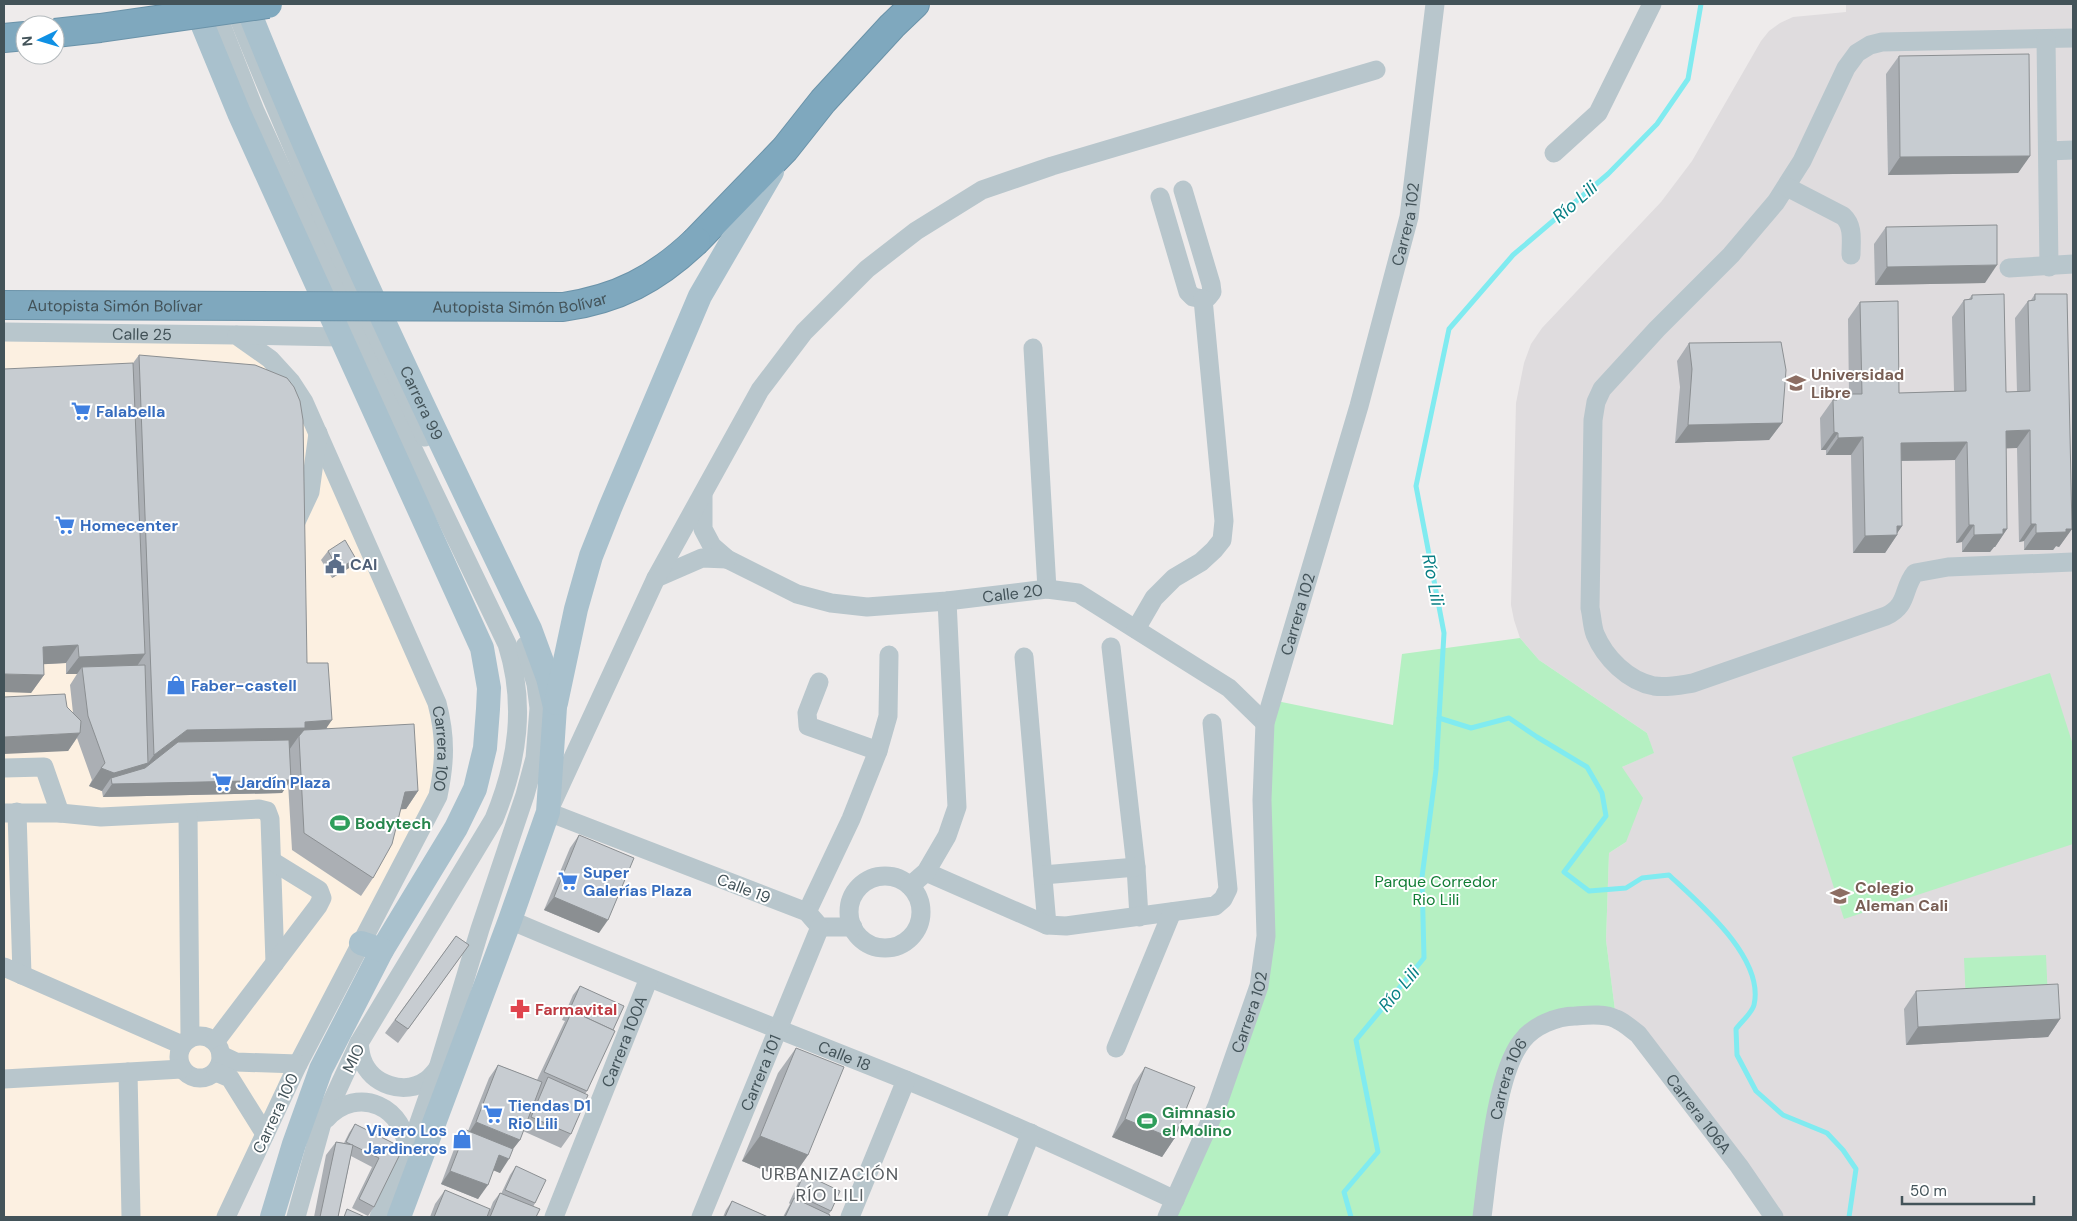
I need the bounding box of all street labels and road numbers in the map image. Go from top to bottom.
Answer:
street label: Carrera 102 [1387,181,1424,268]
street label: Autopista Simón Bolívar [432,287,610,319]
street label: Autopista Simón Bolívar [27,295,203,317]
street label: Calle 25 [112,323,172,345]
street label: Carrera 99 [395,363,448,444]
street label: Carrera 102 [1276,571,1320,658]
street label: Calle 20 [981,580,1044,608]
street label: Carrera 100 [427,704,454,793]
street label: Calle 19 [714,869,774,908]
street label: Carrera 102 [1226,970,1272,1056]
street label: Carrera 100A [597,992,652,1090]
street label: Carrera 101 [736,1032,786,1114]
street label: Carrera 106 [1485,1034,1532,1122]
street label: Calle 18 [815,1036,874,1076]
street label: MIO [338,1040,369,1076]
street label: Carrera 100 [248,1069,303,1157]
street label: Carrera 106A [1661,1070,1736,1159]

